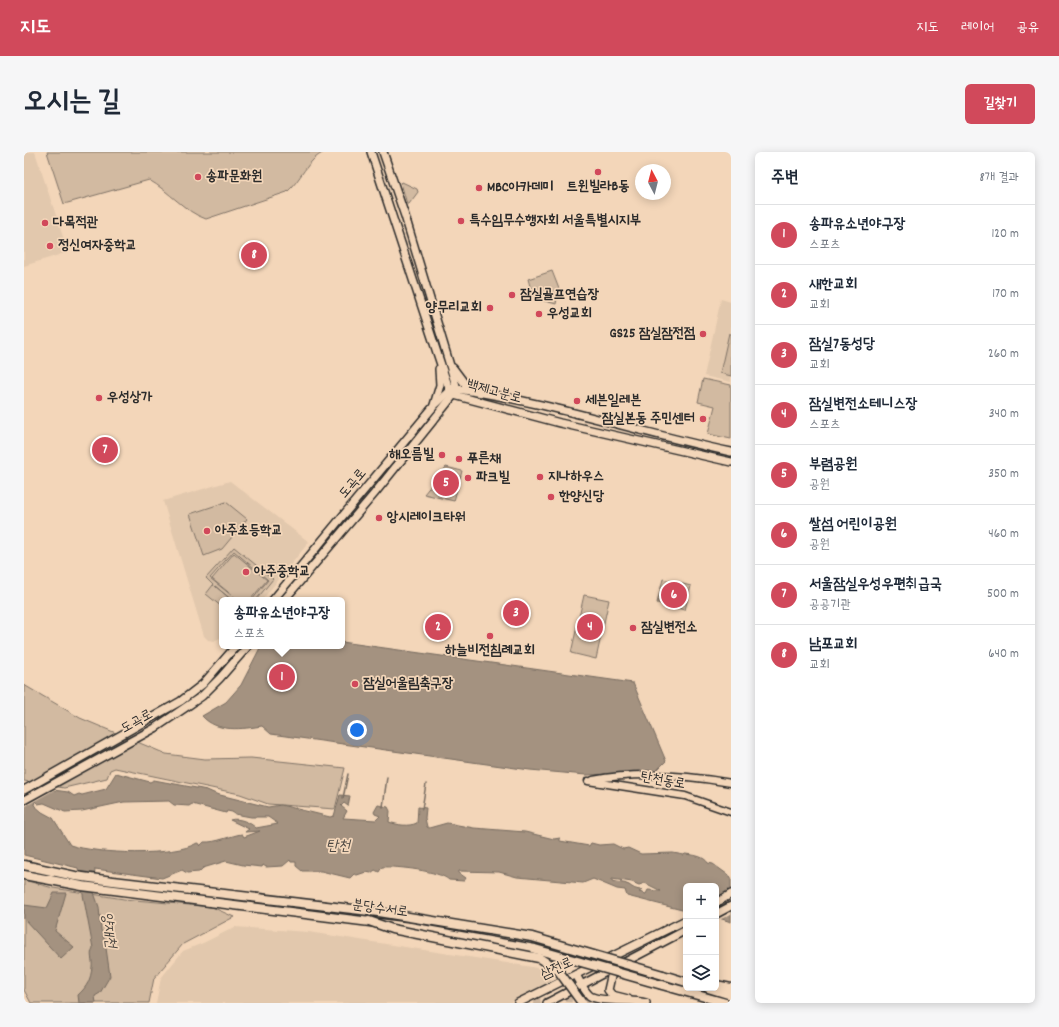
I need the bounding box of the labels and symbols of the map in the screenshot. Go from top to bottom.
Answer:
north arrow [635,164,671,200]
place label: 송파문화원 [206,167,262,187]
marker: 트윈빌라B동 [593,167,603,177]
marker: 송파문화원 [193,172,203,182]
place label: 트윈빌라B동 [567,177,629,197]
place label: MBC아카데미 [487,178,554,198]
marker: MBC아카데미 [474,183,484,193]
place label: 특수임무수행자회 서울특별시지부 [469,211,641,231]
place label: 다목적관 [52,213,99,233]
marker: 특수임무수행자회 서울특별시지부 [456,216,466,226]
marker: 다목적관 [40,218,50,228]
place label: 정신여자중학교 [58,236,137,256]
pin: 8 [241,240,267,270]
marker: 정신여자중학교 [45,241,55,251]
place label: 잠실골프연습장 [520,285,600,305]
marker: 잠실골프연습장 [507,290,517,300]
place label: 양무리교회 [426,298,482,318]
marker: 양무리교회 [485,303,495,313]
place label: 우성교회 [547,304,592,324]
marker: 우성교회 [534,309,544,319]
place label: GS25 잠실잠전점 [610,324,696,344]
marker: GS25 잠실잠전점 [698,329,708,339]
street label: 백제고분로 [464,375,524,409]
place label: 우성상가 [107,388,153,408]
place label: 세븐일레븐 [585,391,642,411]
marker: 우성상가 [94,393,104,403]
marker: 세븐일레븐 [572,396,582,406]
place label: 잠실본동 주민센터 [602,409,695,429]
marker: 잠실본동 주민센터 [698,414,708,424]
pin: 7 [92,435,118,465]
place label: 해오름빌 [389,445,435,465]
place label: 푸른채 [467,449,502,469]
marker: 해오름빌 [437,450,447,460]
marker: 푸른채 [454,454,464,464]
street label: 도곡로 [334,465,372,503]
place label: 지나하우스 [548,467,604,487]
pin: 5 [433,468,459,498]
place label: 파크빌 [476,468,511,488]
marker: 지나하우스 [535,472,545,482]
marker: 파크빌 [463,473,473,483]
place label: 한양신당 [558,487,605,507]
marker: 한양신당 [546,492,556,502]
place label: 앙시레이크타워 [387,508,466,528]
marker: 앙시레이크타워 [374,513,384,523]
place label: 아주초등학교 [215,521,283,541]
marker: 아주초등학교 [202,526,212,536]
place label: 아주중학교 [254,562,310,582]
marker: 아주중학교 [241,567,251,577]
pin: 6 [661,580,687,610]
pin: 3 [503,598,529,628]
pin: 2 [425,612,451,642]
pin: 4 [577,612,603,642]
place label: 잠실변전소 [641,618,697,638]
marker: 잠실변전소 [628,623,638,633]
marker: 하늘비전침례교회 [485,631,495,641]
place label: 하늘비전침례교회 [445,641,535,661]
pin: 1 [269,662,295,692]
place label: 잠실어울림축구장 [363,674,454,694]
marker: 잠실어울림축구장 [350,679,360,689]
street label: 도곡로 [117,705,157,739]
your location [347,720,367,740]
street label: 탄천동로 [639,767,687,795]
water label: 탄천 [326,836,352,858]
street label: 분당수서로 [351,895,409,923]
water label: 양재천 [95,911,121,951]
street label: 삼전로 [537,953,577,985]

